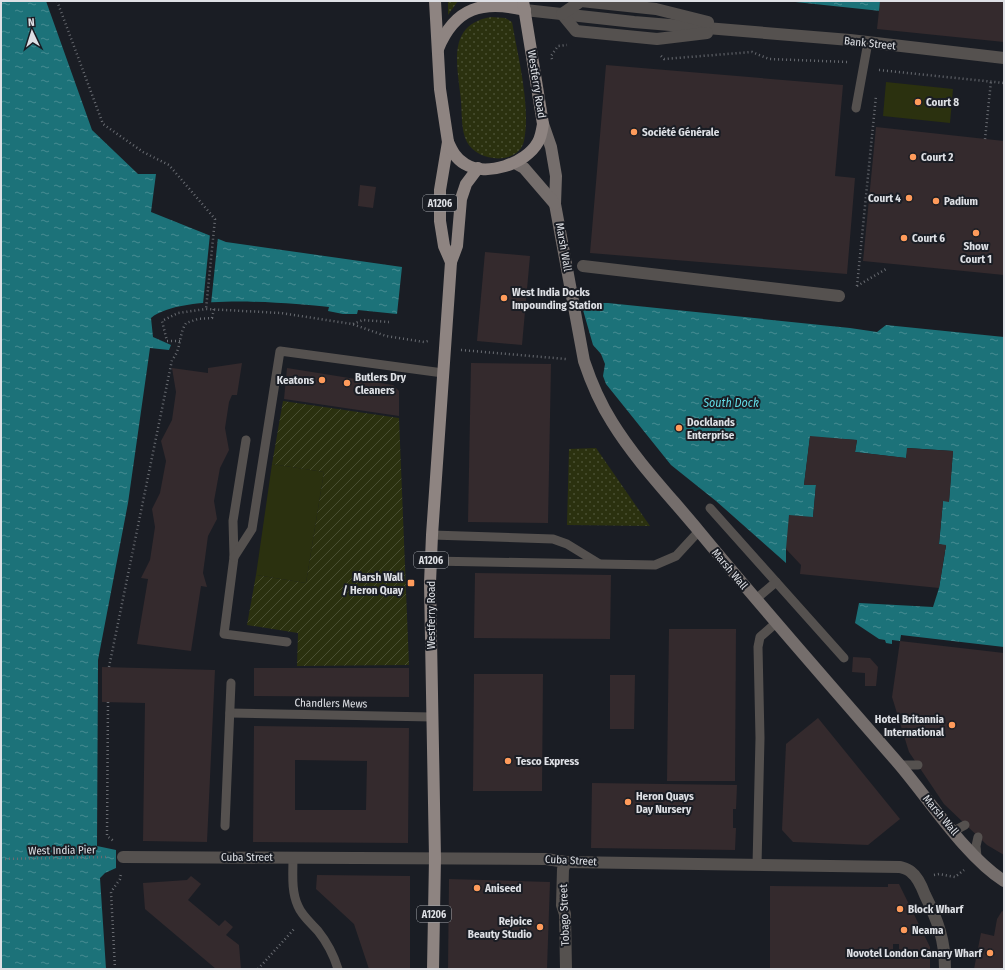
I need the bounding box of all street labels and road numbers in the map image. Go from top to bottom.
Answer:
street label: Bank Street [843,34,897,53]
street label: Westferry Road [525,49,548,119]
road number: A1206 [423,195,457,211]
street label: Marsh Wall [553,222,574,272]
street label: Marsh Wall [709,546,750,592]
road number: A1206 [414,552,448,568]
street label: Westferry Road [425,581,438,649]
street label: Chandlers Mews [295,696,368,711]
street label: Marsh Wall [920,792,961,838]
street label: West India Pier [28,843,96,858]
street label: Cuba Street [221,851,273,864]
street label: Cuba Street [545,853,598,868]
street label: Tobago Street [557,884,572,946]
road number: A1206 [417,906,451,922]

